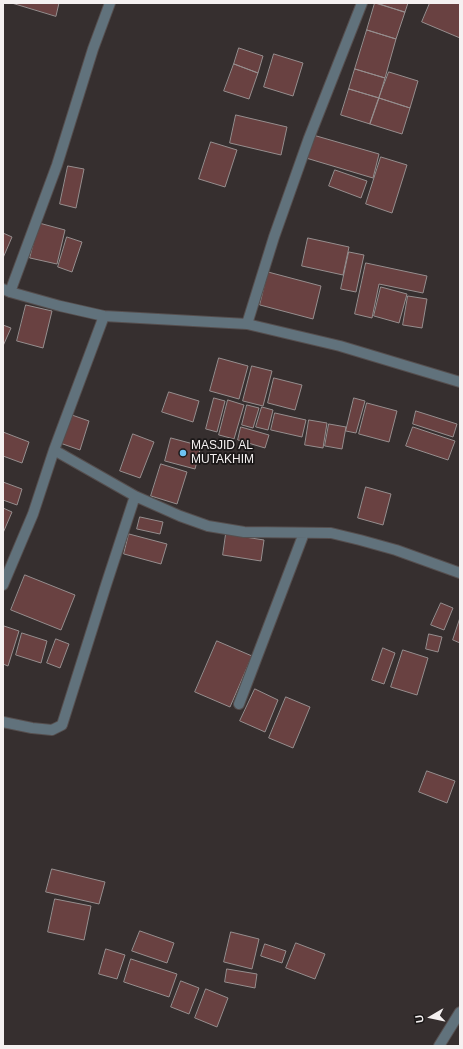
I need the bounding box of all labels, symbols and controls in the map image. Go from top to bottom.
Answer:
place label: MASJID AL MUTAKHIM [191,439,254,467]
marker: MASJID AL MUTAKHIM [178,448,188,458]
north arrow [411,997,451,1037]
text: U [413,1014,426,1024]

